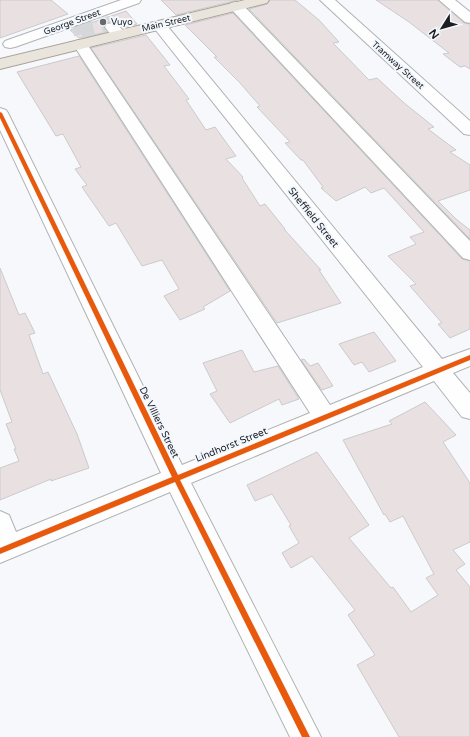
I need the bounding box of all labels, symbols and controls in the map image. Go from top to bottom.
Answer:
street label: George Street [42,7,103,38]
north arrow [422,8,462,48]
street label: Main Street [141,12,192,34]
marker: Vuyo [98,17,108,27]
place label: Vuyo [111,17,133,28]
text: N [427,26,442,41]
street label: Tramway Street [369,39,426,92]
street label: Sheffield Street [285,185,341,250]
street label: De Villiers Street [137,385,182,460]
street label: Lindhorst Street [194,425,269,465]

